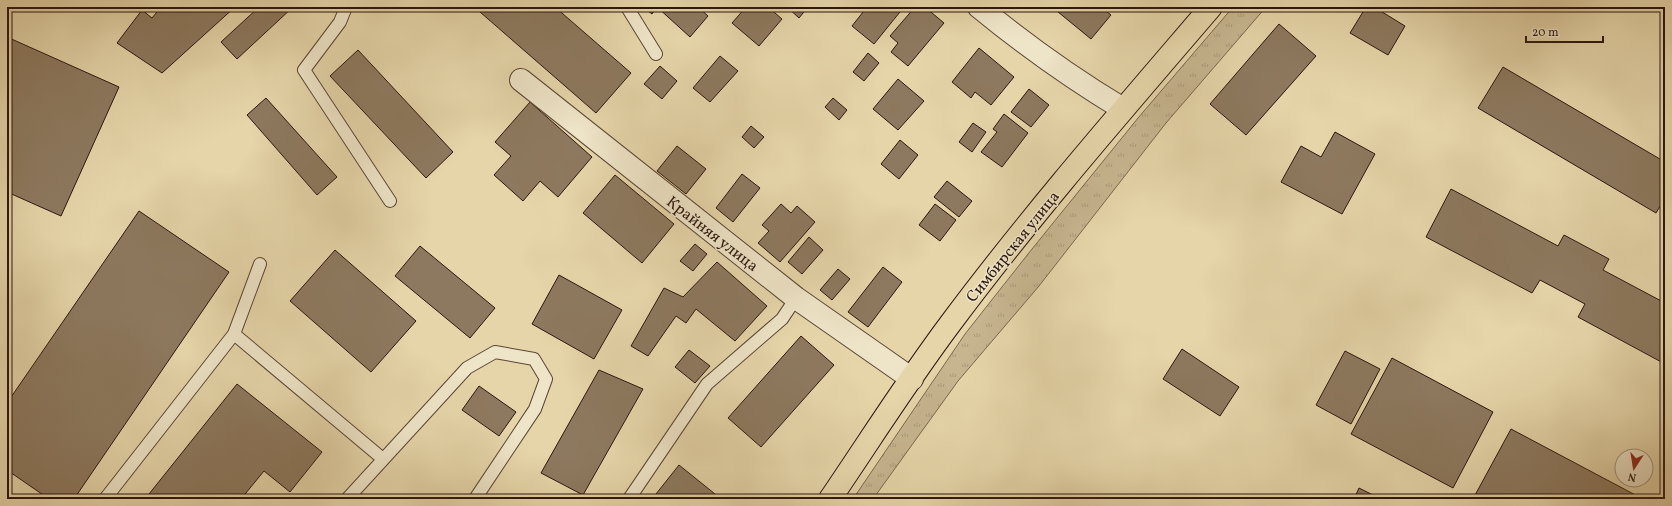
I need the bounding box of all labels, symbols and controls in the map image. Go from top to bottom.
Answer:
scale bar [1526,18,1603,44]
text: 20 m [1532,25,1559,41]
street label: Симбирская улица [962,187,1065,308]
street label: Крайняя улица [661,192,762,278]
north arrow [1614,448,1654,488]
text: N [1627,468,1638,484]

